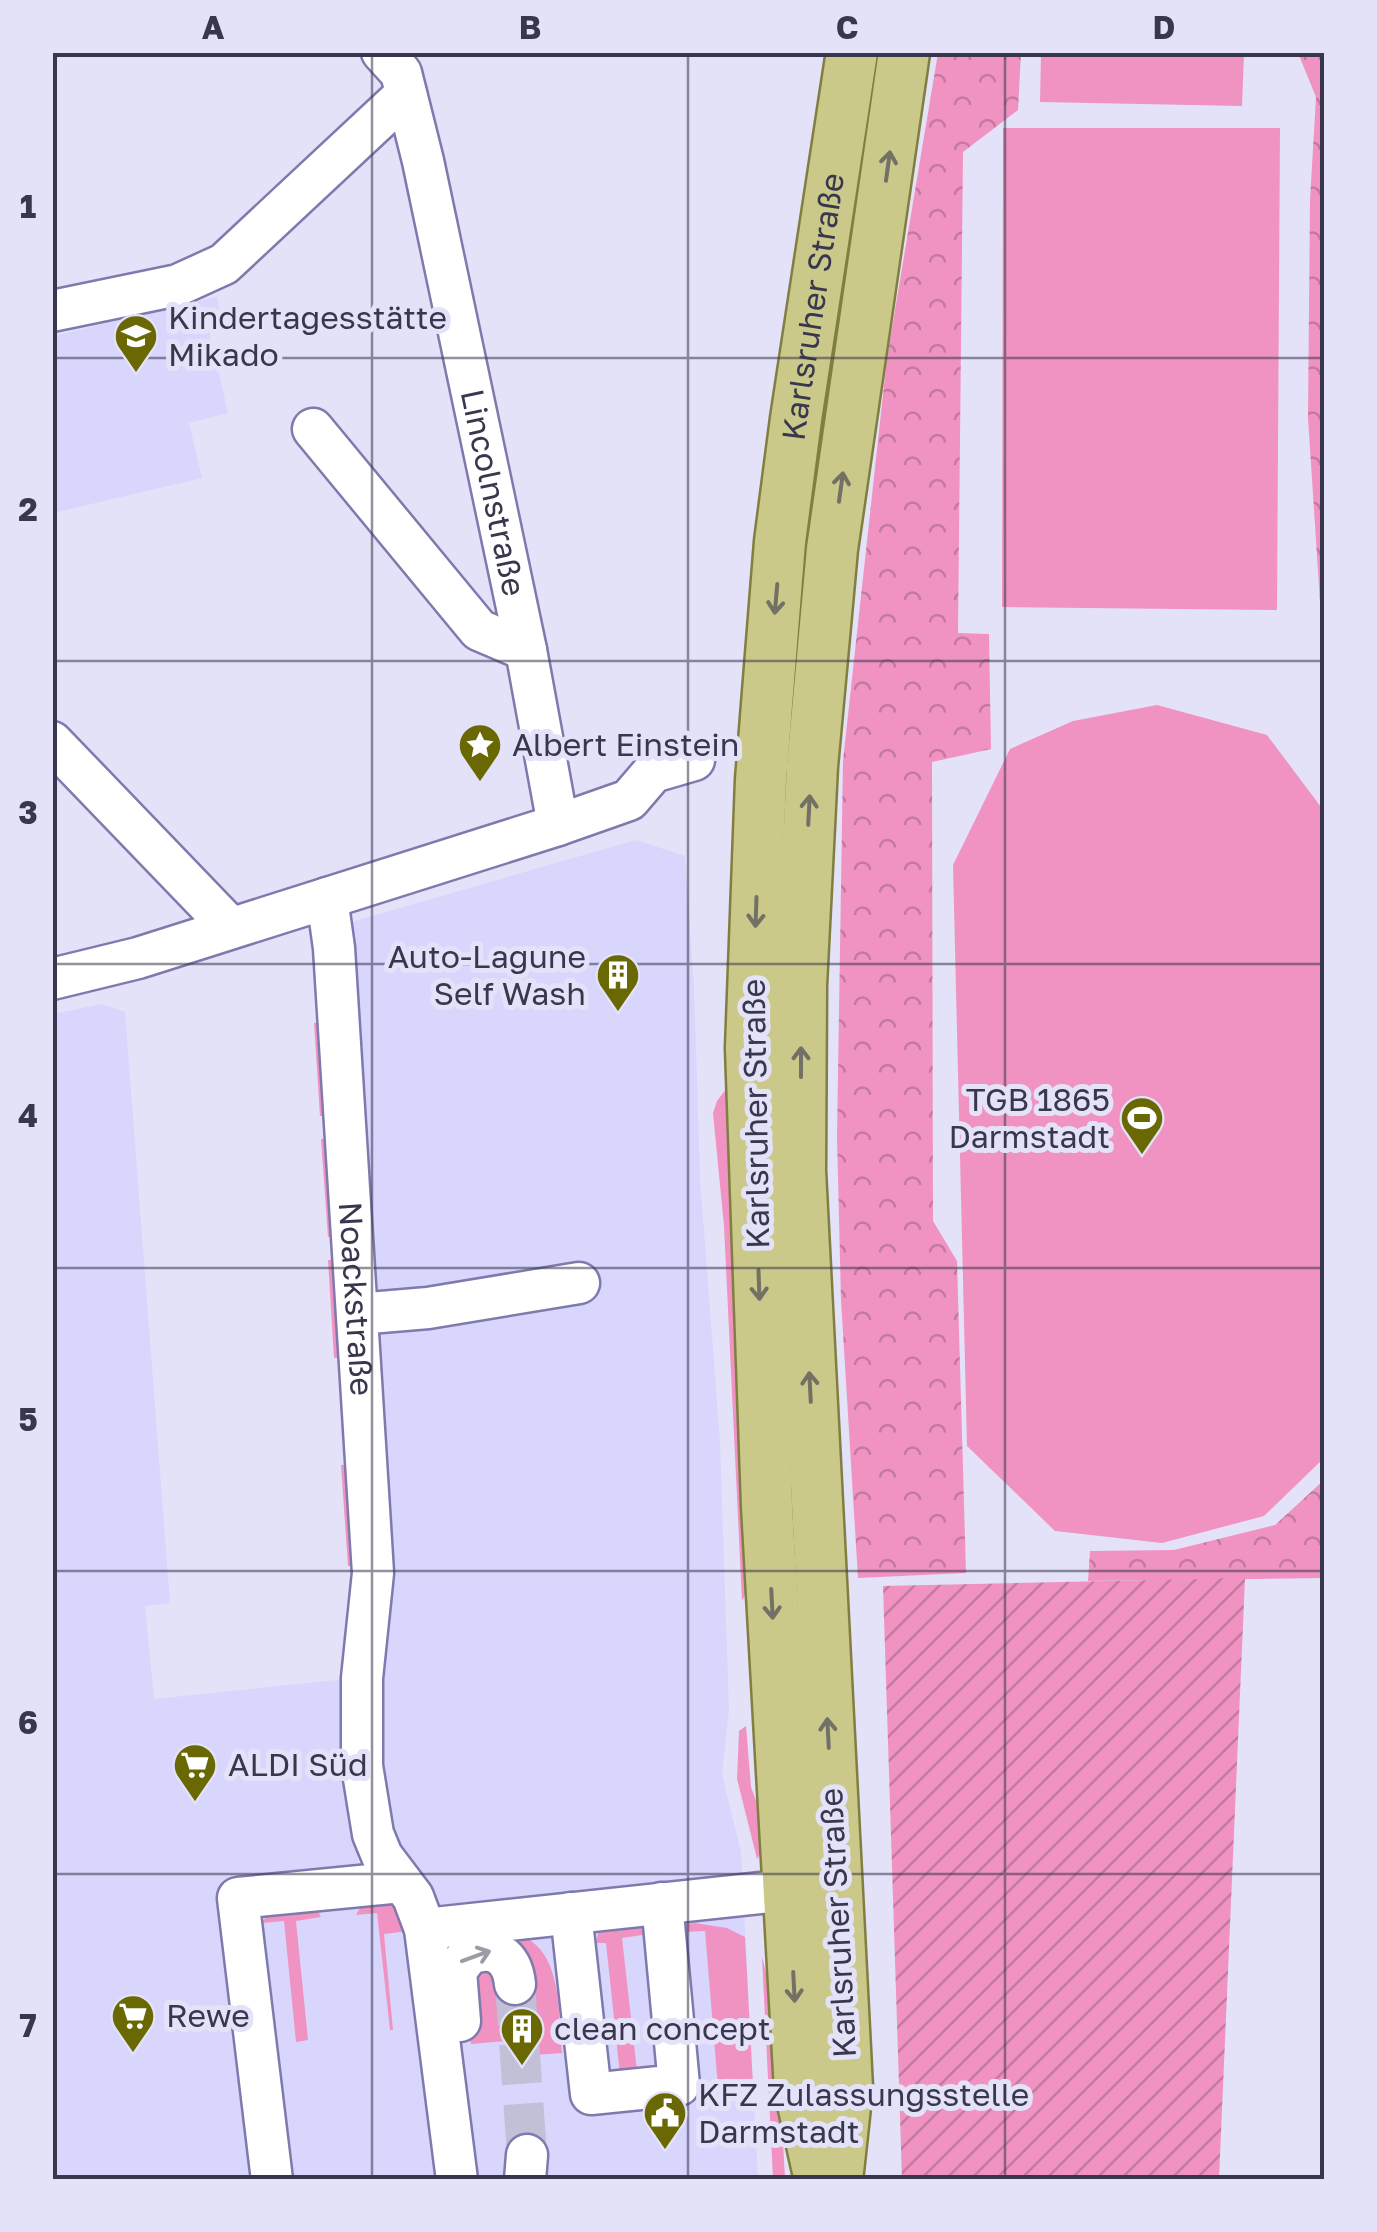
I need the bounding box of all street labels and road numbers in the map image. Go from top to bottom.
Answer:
street label: Karlsruher Straße [773,170,851,443]
street label: Lincolnstraße [454,386,534,599]
street label: Karlsruher Straße [734,979,776,1249]
street label: Noackstraße [332,1201,382,1397]
street label: Karlsruher Straße [811,1787,863,2059]

